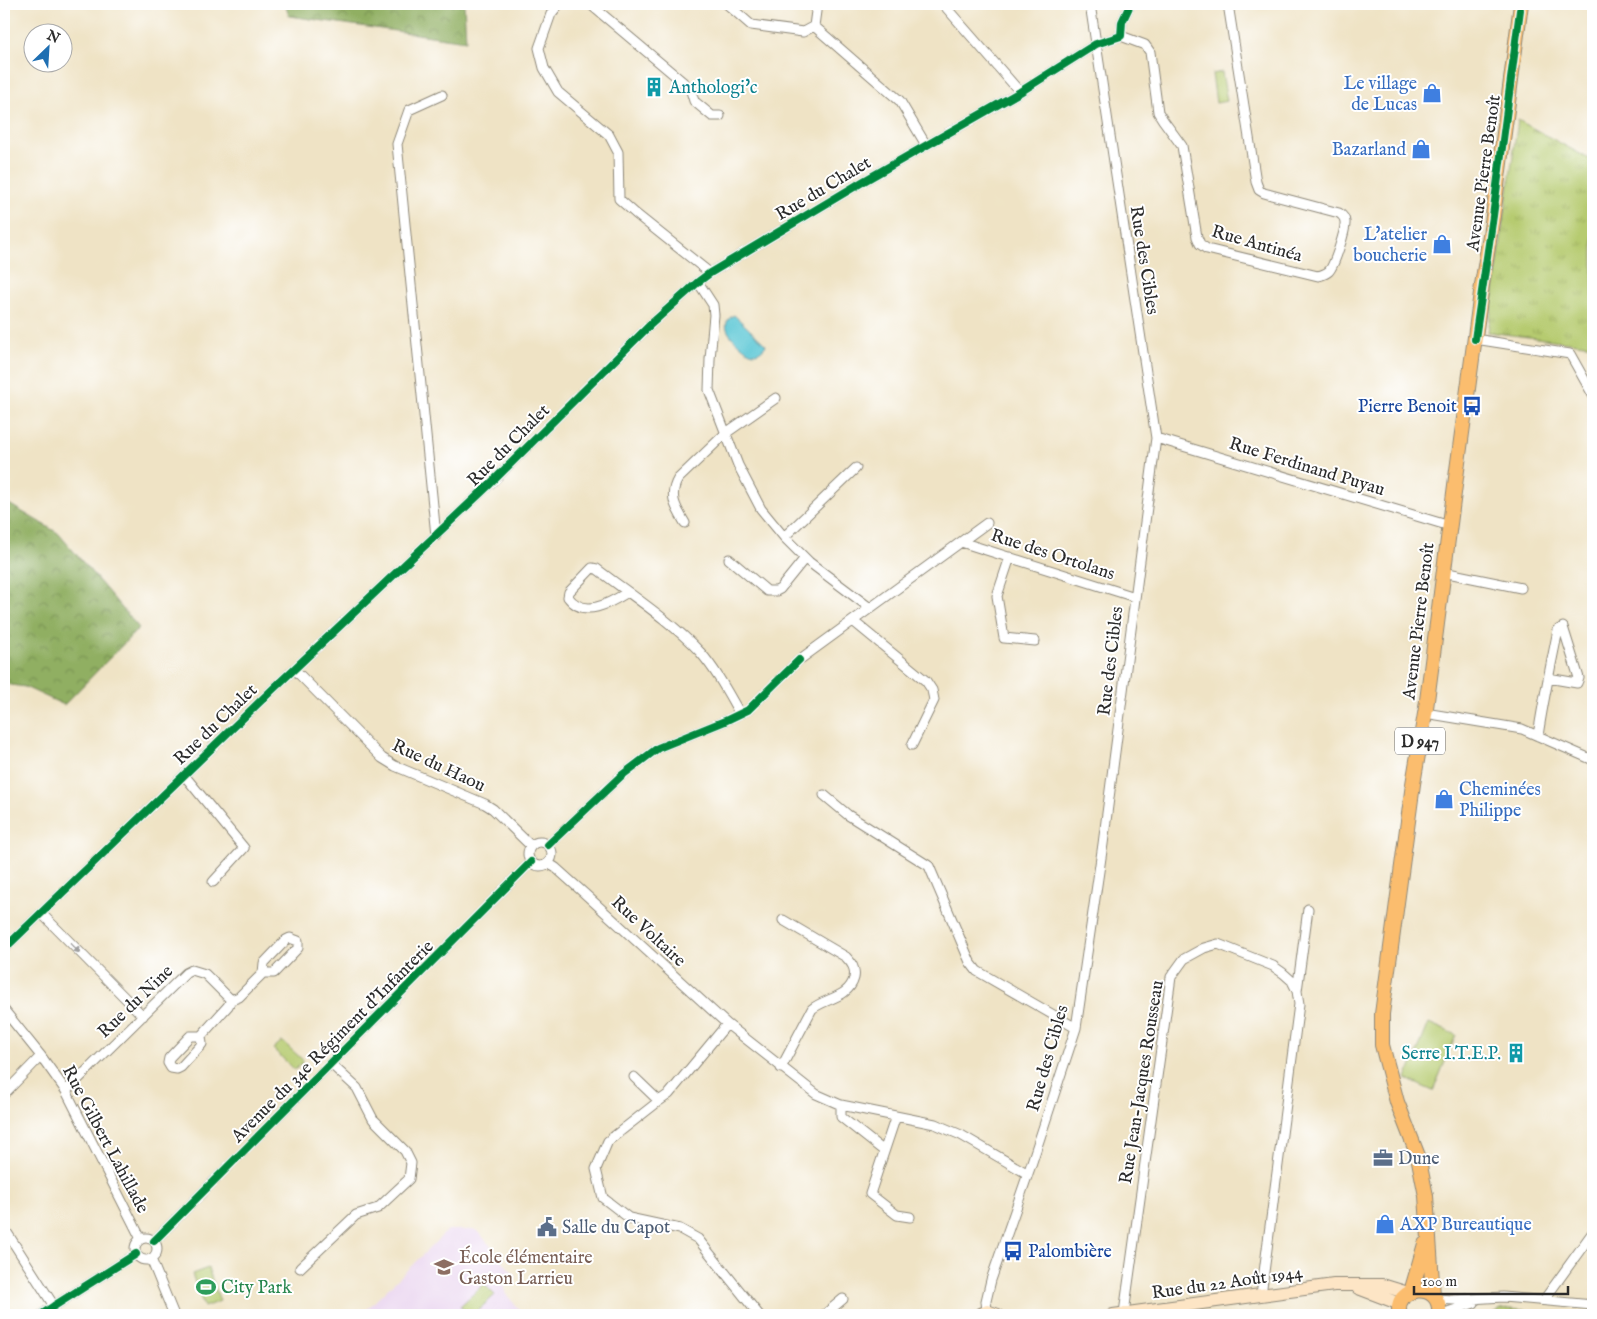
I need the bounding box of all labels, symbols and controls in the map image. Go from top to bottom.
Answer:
north arrow [22,22,72,72]
text: N [43,26,62,48]
place label: Le village de Lucas [1343,73,1417,117]
building icon: Anthologi'c [643,76,665,98]
place label: Anthologi'c [668,77,758,100]
shop icon: Le village de Lucas [1421,82,1443,104]
street label: Avenue Pierre Benoît [1462,93,1507,254]
shop icon: Bazarland [1410,138,1432,160]
place label: Bazarland [1332,139,1406,162]
street label: Rue du Chalet [772,152,876,227]
street label: Rue des Cibles [1124,204,1163,316]
street label: Rue Antinéa [1208,221,1305,268]
place label: L'atelier boucherie [1353,224,1427,268]
shop icon: L'atelier boucherie [1431,233,1453,255]
bus stop icon: Pierre Benoit [1461,395,1483,417]
place label: Pierre Benoit [1358,396,1457,419]
street label: Rue du Chalet [463,400,555,492]
street label: Rue Ferdinand Puyau [1226,433,1387,502]
street label: Rue des Ortolans [988,525,1118,586]
street label: Avenue Pierre Benoît [1398,541,1441,702]
street label: Rue des Cibles [1093,605,1130,717]
street label: Rue du Chalet [169,679,263,771]
road number: D 947 [1395,728,1445,754]
street label: Rue du Haou [388,735,489,798]
place label: Cheminées Philippe [1459,779,1541,823]
shop icon: Cheminées Philippe [1433,788,1455,810]
street label: Rue Voltaire [606,892,690,973]
street label: Avenue du 34e Régiment d'Infanterie [226,936,439,1149]
one-way arrow [69,941,81,953]
street label: Rue du Nine [93,960,179,1044]
street label: Rue Jean-Jacques Rousseau [1115,979,1170,1186]
street label: Rue des Cibles [1022,1002,1075,1114]
building icon: Serre I.T.E.P. [1505,1042,1527,1064]
place label: Serre I.T.E.P. [1401,1043,1501,1066]
street label: Rue Gilbert Lahillade [56,1062,153,1218]
office icon: Dune [1372,1147,1394,1169]
place label: Dune [1398,1148,1440,1171]
shop icon: AXP Bureautique [1374,1213,1396,1235]
place label: AXP Bureautique [1399,1214,1532,1237]
public building icon: Salle du Capot [536,1216,558,1238]
place label: Salle du Capot [562,1217,670,1240]
bus stop icon: Palombière [1002,1240,1024,1262]
place label: Palombière [1028,1241,1112,1264]
place label: École élémentaire Gaston Larrieu [459,1245,593,1291]
school or university icon: École élémentaire Gaston Larrieu [433,1256,455,1278]
street label: Rue du 22 Août 1944 [1150,1261,1304,1305]
scale bar [1414,1264,1568,1296]
text: 100 m [1422,1272,1458,1291]
sports icon: City Park [195,1276,217,1298]
place label: City Park [221,1277,292,1300]

